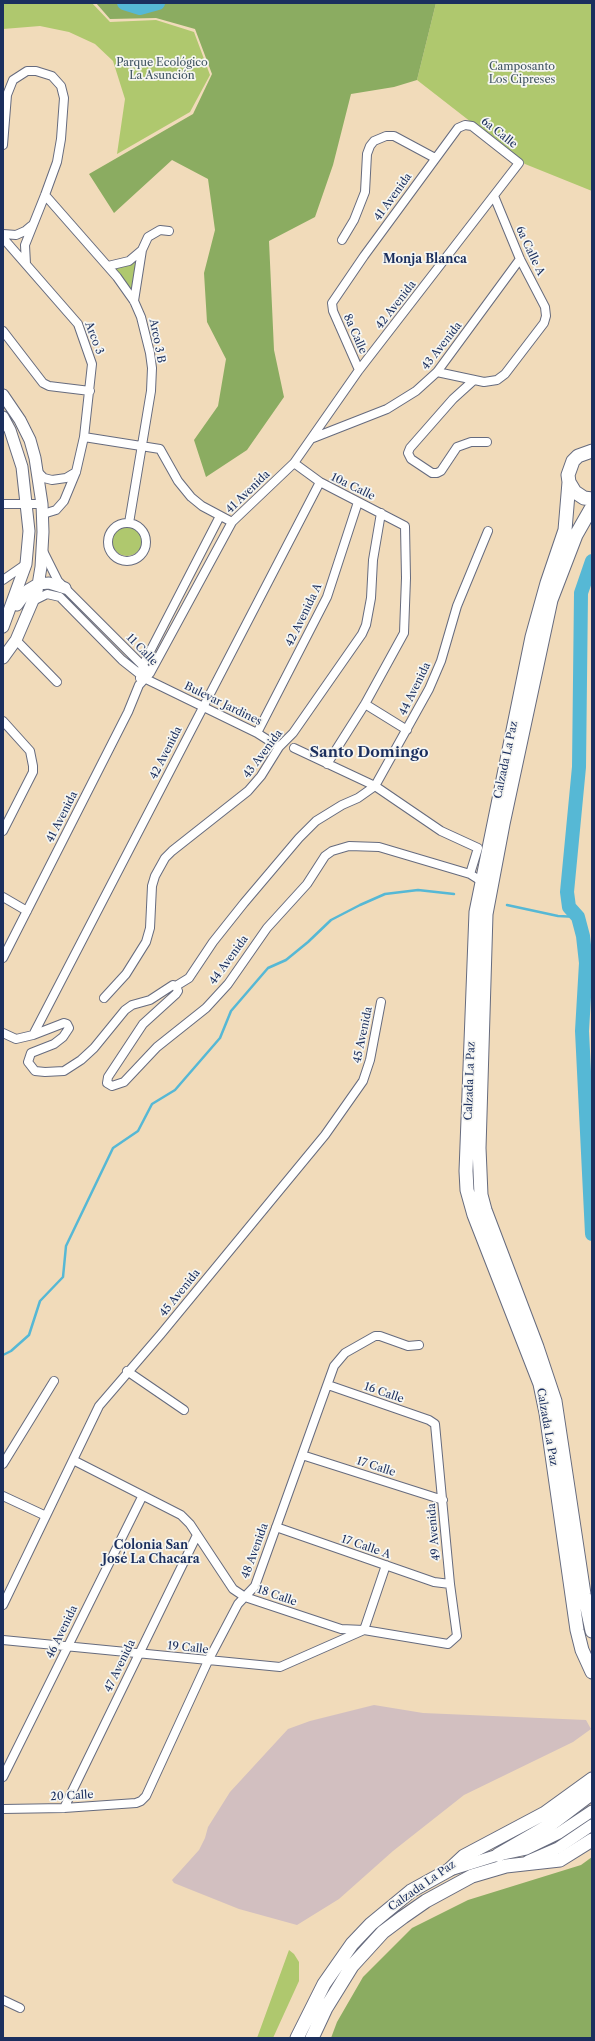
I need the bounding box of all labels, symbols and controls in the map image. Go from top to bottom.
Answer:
park label: Parque Ecológico La Asunción [116,56,208,82]
park label: Camposanto Los Cipreses [489,60,555,86]
street label: 6a Calle [478,115,520,151]
street label: 41 Avenida [371,170,415,224]
street label: 6a Calle A [513,224,547,278]
district label: Monja Blanca [383,253,467,267]
street label: 42 Avenida [373,278,419,332]
street label: 8a Calle [340,312,370,356]
street label: Arco 3 B [146,318,168,364]
street label: 43 Avenida [419,319,465,373]
street label: Arco 3 [82,320,106,356]
street label: 41 Avenida [223,468,273,516]
street label: 10a Calle [329,471,377,503]
street label: 42 Avenida A [283,581,325,649]
street label: 11 Calle [124,631,160,669]
street label: 44 Avenida [396,660,434,718]
street label: Bulevar Jardines [182,680,264,728]
street label: Calzada La Paz [491,720,521,800]
street label: 42 Avenida [147,724,185,782]
street label: 43 Avenida [240,727,286,781]
district label: Santo Domingo [309,744,429,762]
street label: 41 Avenida [43,789,81,845]
street label: 44 Avenida [207,933,251,987]
street label: 45 Avenida [351,1006,375,1064]
street label: Calzada La Paz [462,1041,478,1121]
street label: 45 Avenida [157,1267,203,1319]
street label: 16 Calle [362,1380,406,1406]
street label: Calzada La Paz [534,1387,560,1467]
street label: 17 Calle [355,1455,397,1479]
street label: 49 Avenida [425,1503,443,1561]
street label: 48 Avenida [239,1522,271,1580]
street label: 17 Calle A [340,1532,392,1562]
district label: Colonia San José La Chacara [102,1539,200,1567]
street label: 18 Calle [255,1583,299,1609]
street label: 46 Avenida [43,1603,81,1661]
street label: 47 Avenida [102,1638,138,1694]
street label: 19 Calle [167,1639,209,1657]
street label: 20 Calle [50,1788,94,1804]
street label: Calzada La Paz [386,1858,458,1914]

